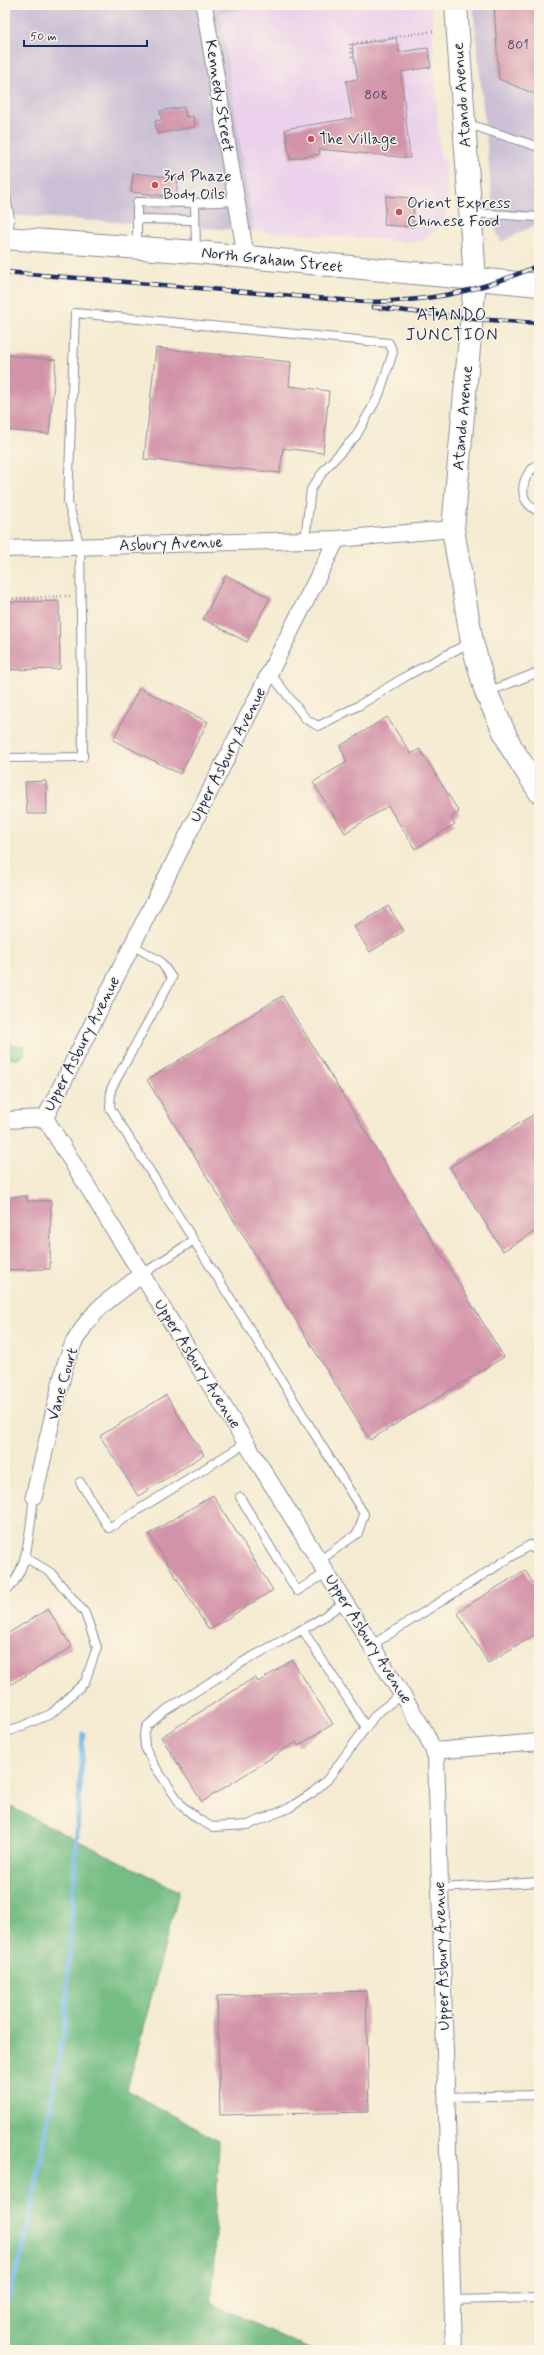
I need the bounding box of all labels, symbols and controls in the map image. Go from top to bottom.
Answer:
scale bar [24,22,147,48]
text: 50 m [30,29,57,45]
house number: 801 [507,36,529,54]
street label: Kennedy Street [200,38,238,154]
street label: Atando Avenue [448,42,476,148]
house number: 808 [364,86,388,104]
place label: The Village [319,129,397,151]
marker: The Village [306,134,316,144]
place label: 3rd Phaze Body Oils [163,166,232,205]
marker: 3rd Phaze Body Oils [150,180,160,190]
place label: Orient Express Chinese Food [407,193,510,232]
marker: Orient Express Chinese Food [394,207,404,217]
street label: North Graham Street [200,242,344,278]
district label: ATANDO JUNCTION [405,304,499,346]
street label: Atando Avenue [448,365,478,471]
street label: Asbury Avenue [119,532,224,556]
street label: Upper Asbury Avenue [185,684,271,826]
street label: Upper Asbury Avenue [39,973,125,1115]
street label: Upper Asbury Avenue [149,1295,245,1433]
street label: Vane Court [43,1345,83,1423]
street label: Upper Asbury Avenue [320,1570,416,1708]
street label: Upper Asbury Avenue [429,1881,455,2031]

